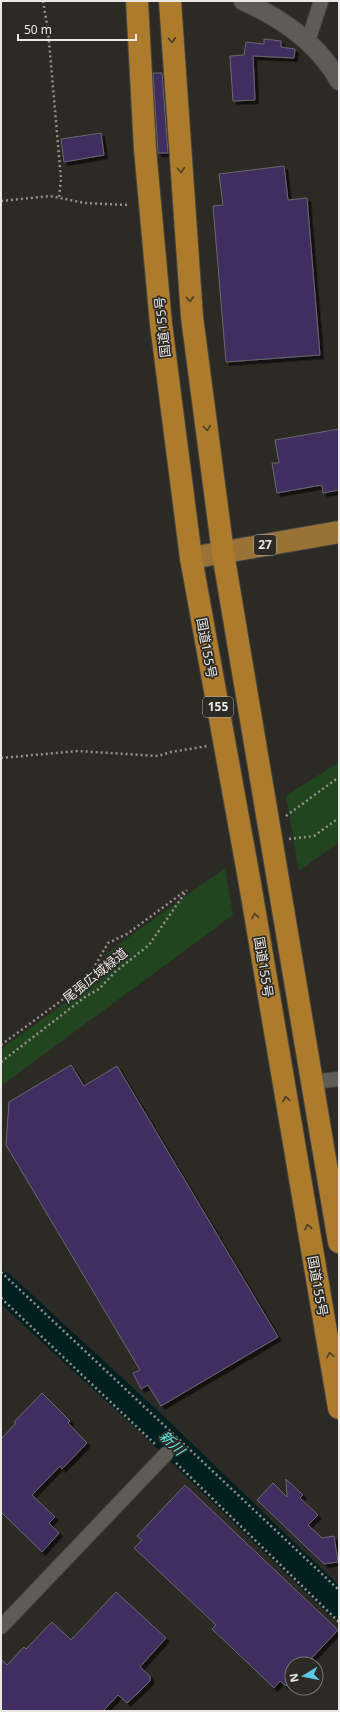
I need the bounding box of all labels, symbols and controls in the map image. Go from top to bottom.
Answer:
scale bar [18,16,136,42]
text: 50 m [24,21,52,38]
one-way arrow [168,37,177,43]
one-way arrow [176,167,185,173]
street label: 国道155号 [150,296,174,358]
one-way arrow [186,296,195,302]
one-way arrow [202,425,211,431]
road number: 27 [254,535,276,555]
street label: 国道155号 [193,616,221,680]
road number: 155 [203,697,233,717]
one-way arrow [251,913,260,919]
street label: 国道155号 [250,935,278,999]
street label: 尾張広域緑道 [59,943,131,1007]
one-way arrow [282,1096,291,1102]
one-way arrow [304,1224,313,1230]
street label: 国道155号 [304,1254,332,1318]
one-way arrow [326,1352,335,1358]
water label: 新川 [156,1426,190,1461]
north arrow [284,1656,324,1696]
text: N [285,1672,302,1684]

